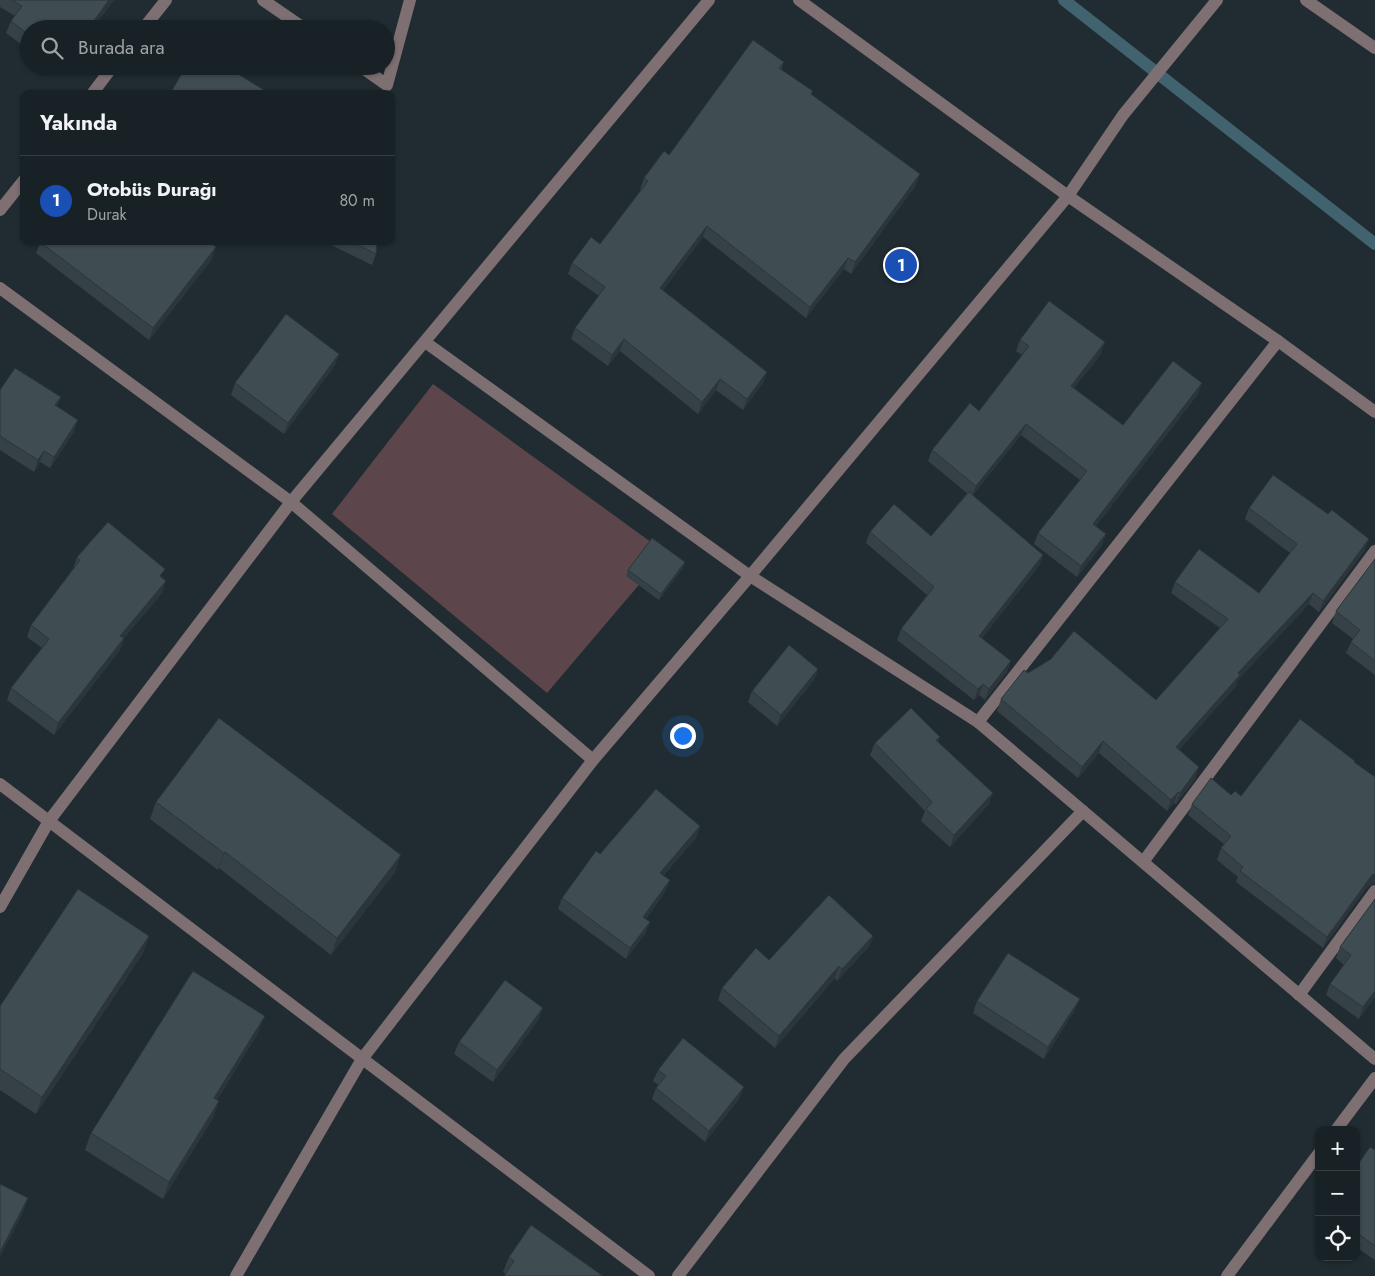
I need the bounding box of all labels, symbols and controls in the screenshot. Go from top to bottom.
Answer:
search box [20,20,395,75]
icon: search [38,34,66,62]
text: Burada ara [78,34,165,61]
text: Yakında [40,108,117,138]
text: Otobüs Durağı [87,176,217,203]
text: 1 [52,189,60,212]
text: 80 m [339,189,375,212]
text: Durak [87,203,127,226]
pin: 1 [885,246,917,284]
your location [670,723,696,749]
map controls [1315,1126,1360,1261]
button: + [1315,1126,1360,1171]
button: − [1315,1171,1360,1216]
button: locate [1315,1216,1360,1261]

